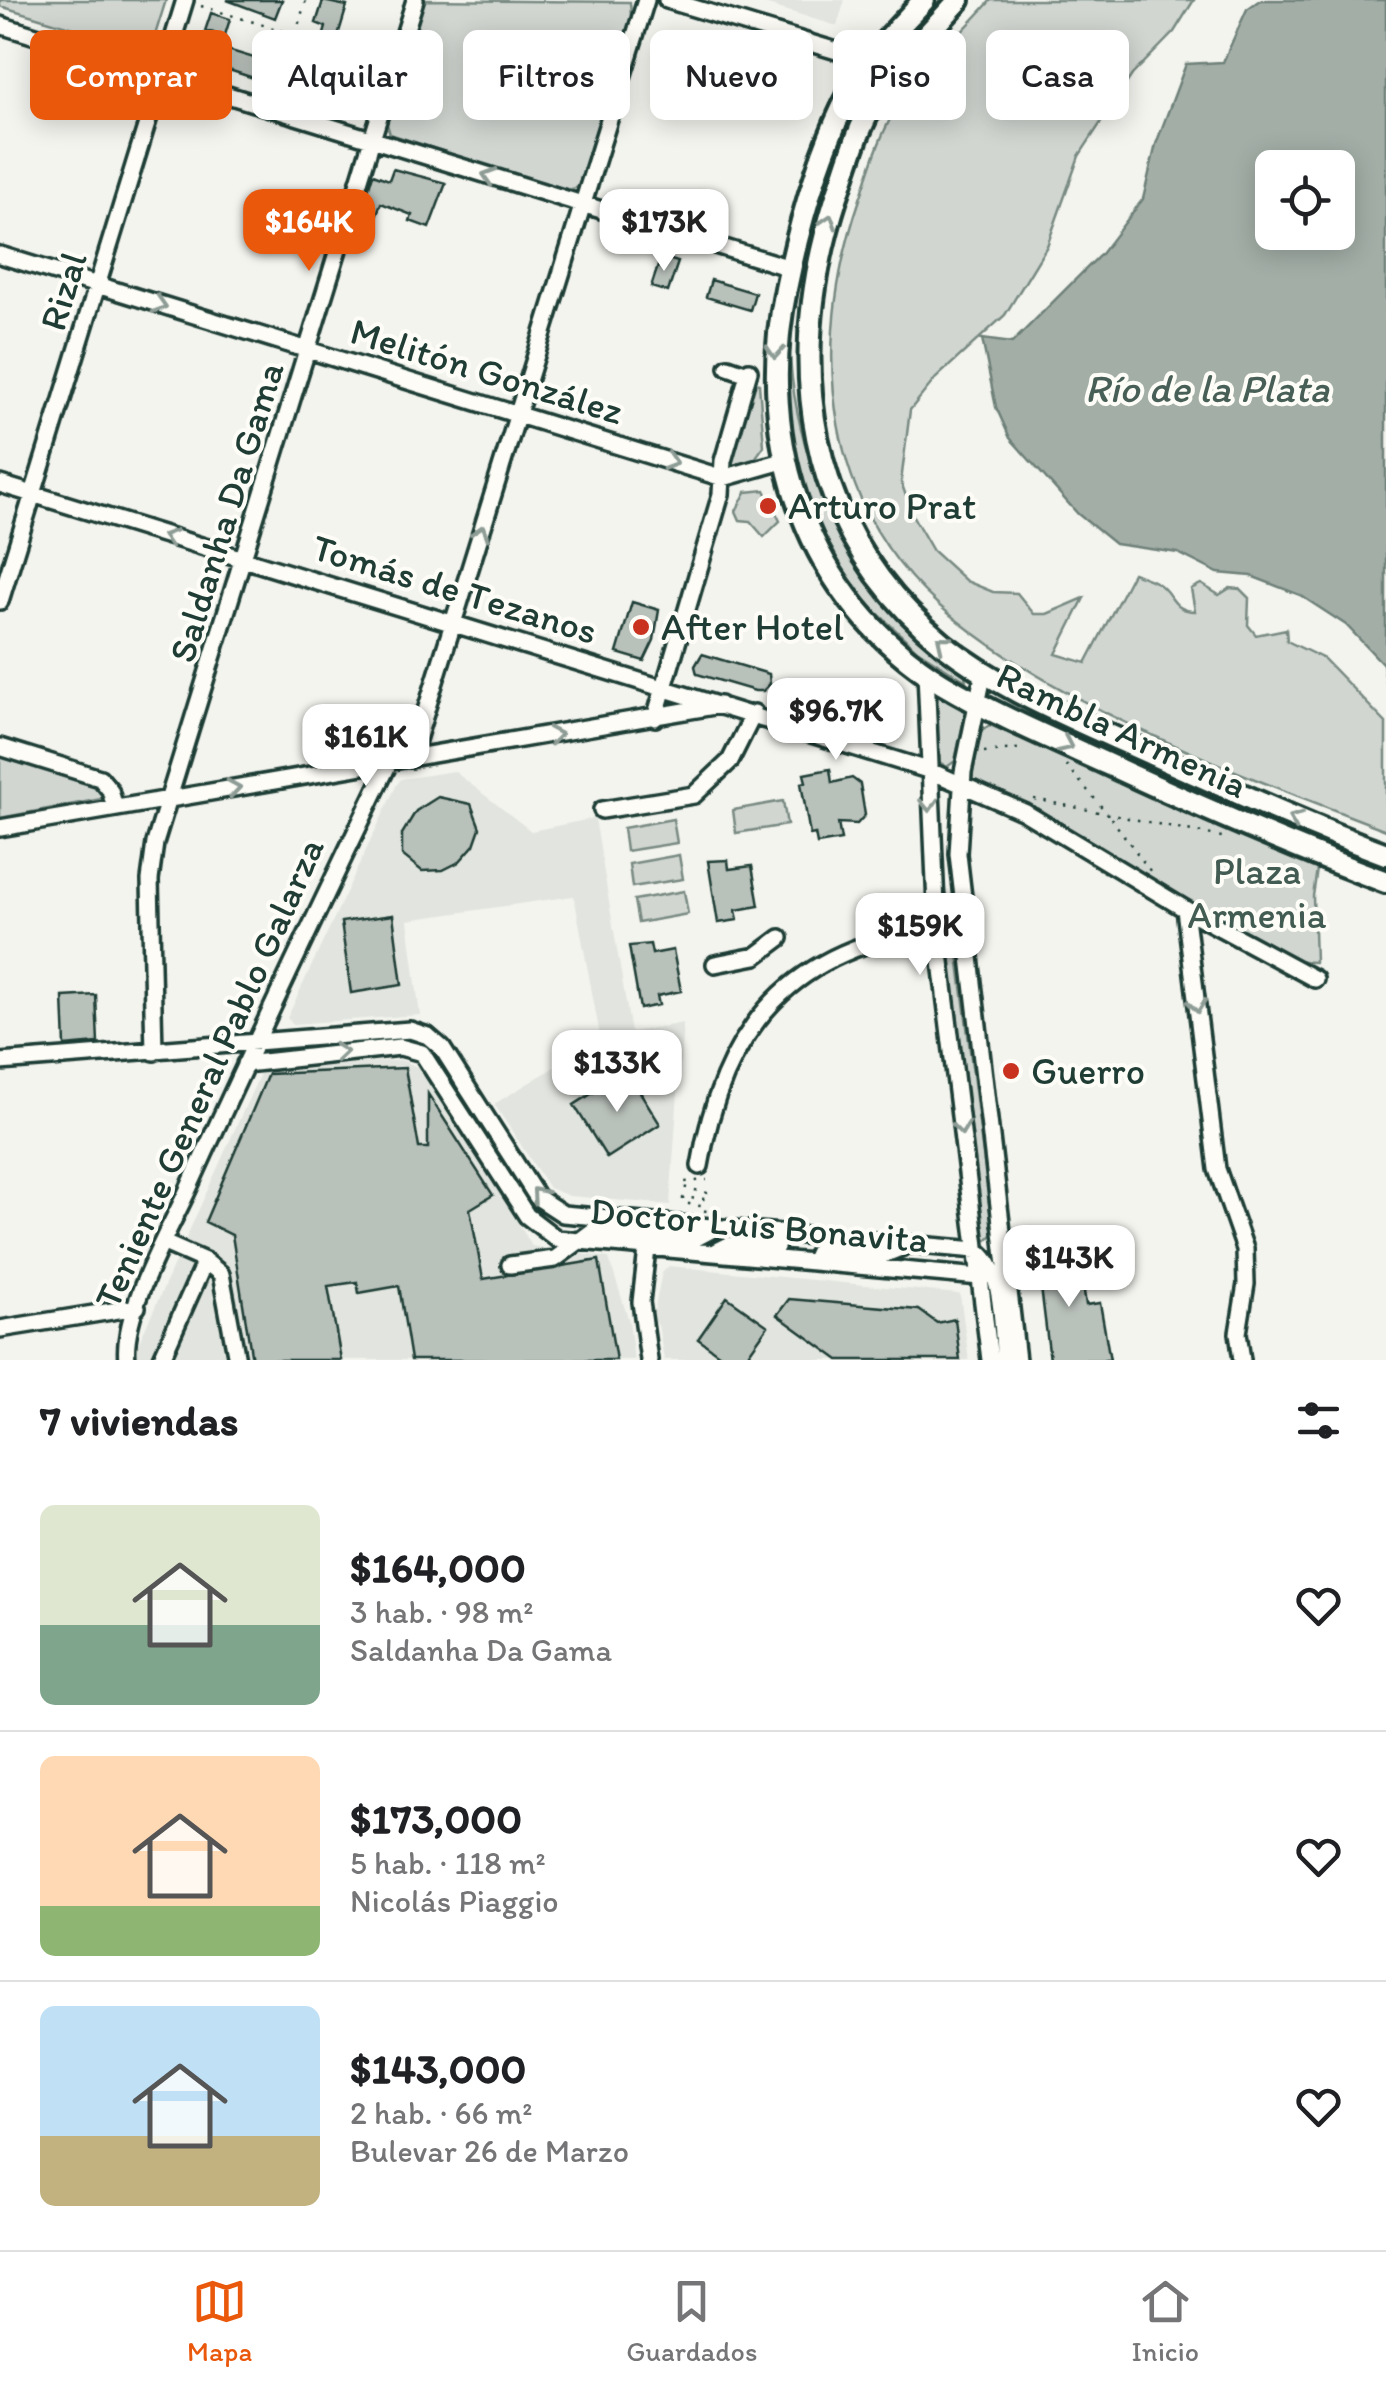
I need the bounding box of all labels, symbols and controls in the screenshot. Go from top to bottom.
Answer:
chip: Comprar [30,30,232,120]
chip: Alquilar [252,30,443,120]
chip: Filtros [463,30,630,120]
chip: Nuevo [650,30,813,120]
chip: Piso [833,30,966,120]
chip: Casa [986,30,1129,120]
map controls [1255,150,1355,250]
button: locate [1255,150,1355,250]
one-way arrow [481,167,498,188]
pin: $164K [239,189,379,274]
pin: $173K [594,189,734,274]
text: $164K [265,202,353,240]
text: $173K [622,202,706,240]
one-way arrow [818,213,838,230]
street label: Rizal [29,246,97,336]
one-way arrow [151,293,168,313]
street label: Melitón González [345,308,629,434]
one-way arrow [765,344,787,360]
street label: Saldanha Da Gama [158,356,294,668]
water label: Río de la Plata [1085,364,1331,412]
one-way arrow [662,450,679,471]
place label: Arturo Prat [788,483,976,529]
marker: Arturo Prat [757,495,779,517]
street label: Tomás de Tezanos [307,524,603,654]
one-way arrow [469,524,490,541]
one-way arrow [161,528,178,549]
place label: After Hotel [661,604,844,650]
marker: After Hotel [630,616,652,638]
one-way arrow [937,636,955,654]
street label: Rambla Armenia [990,652,1254,808]
pin: $96.7K [755,678,917,763]
text: $96.7K [789,691,883,729]
pin: $161K [296,704,436,789]
text: $161K [324,717,408,755]
one-way arrow [547,725,563,746]
one-way arrow [1055,732,1073,752]
one-way arrow [226,778,242,799]
one-way arrow [918,797,939,813]
one-way arrow [1287,811,1305,831]
street label: Teniente General Pablo Galarza [84,830,334,1315]
park label: Plaza Armenia [1187,848,1327,938]
pin: $159K [850,893,990,978]
text: $159K [877,906,963,944]
one-way arrow [1185,997,1206,1014]
pin: $133K [547,1030,687,1115]
one-way arrow [334,1042,350,1063]
text: $133K [574,1043,660,1081]
place label: Guerro [1031,1048,1145,1094]
marker: Guerro [1000,1060,1022,1082]
one-way arrow [950,1120,971,1136]
one-way arrow [531,1187,549,1206]
street label: Doctor Luis Bonavita [588,1187,930,1263]
pin: $143K [999,1225,1139,1310]
text: $143K [1025,1238,1113,1276]
icon: filters [1291,1393,1346,1448]
text: 7 viviendas [40,1395,239,1446]
text: $164,000 [350,1542,526,1593]
icon: home [120,1545,240,1665]
icon: heart [1291,1578,1346,1633]
text: 3 hab. · 98 m² [350,1593,534,1631]
text: Saldanha Da Gama [350,1631,612,1669]
text: $173,000 [350,1793,522,1844]
icon: home [120,1796,240,1916]
icon: heart [1291,1829,1346,1884]
text: 5 hab. · 118 m² [350,1844,546,1882]
text: Nicolás Piaggio [350,1882,559,1920]
text: $143,000 [350,2043,526,2094]
icon: home [120,2046,240,2166]
icon: heart [1291,2079,1346,2134]
text: 2 hab. · 66 m² [350,2094,532,2132]
text: Bulevar 26 de Marzo [350,2132,629,2170]
tab: Mapa [187,2274,252,2368]
tab: Guardados [626,2274,757,2368]
tab: Inicio [1131,2274,1199,2368]

